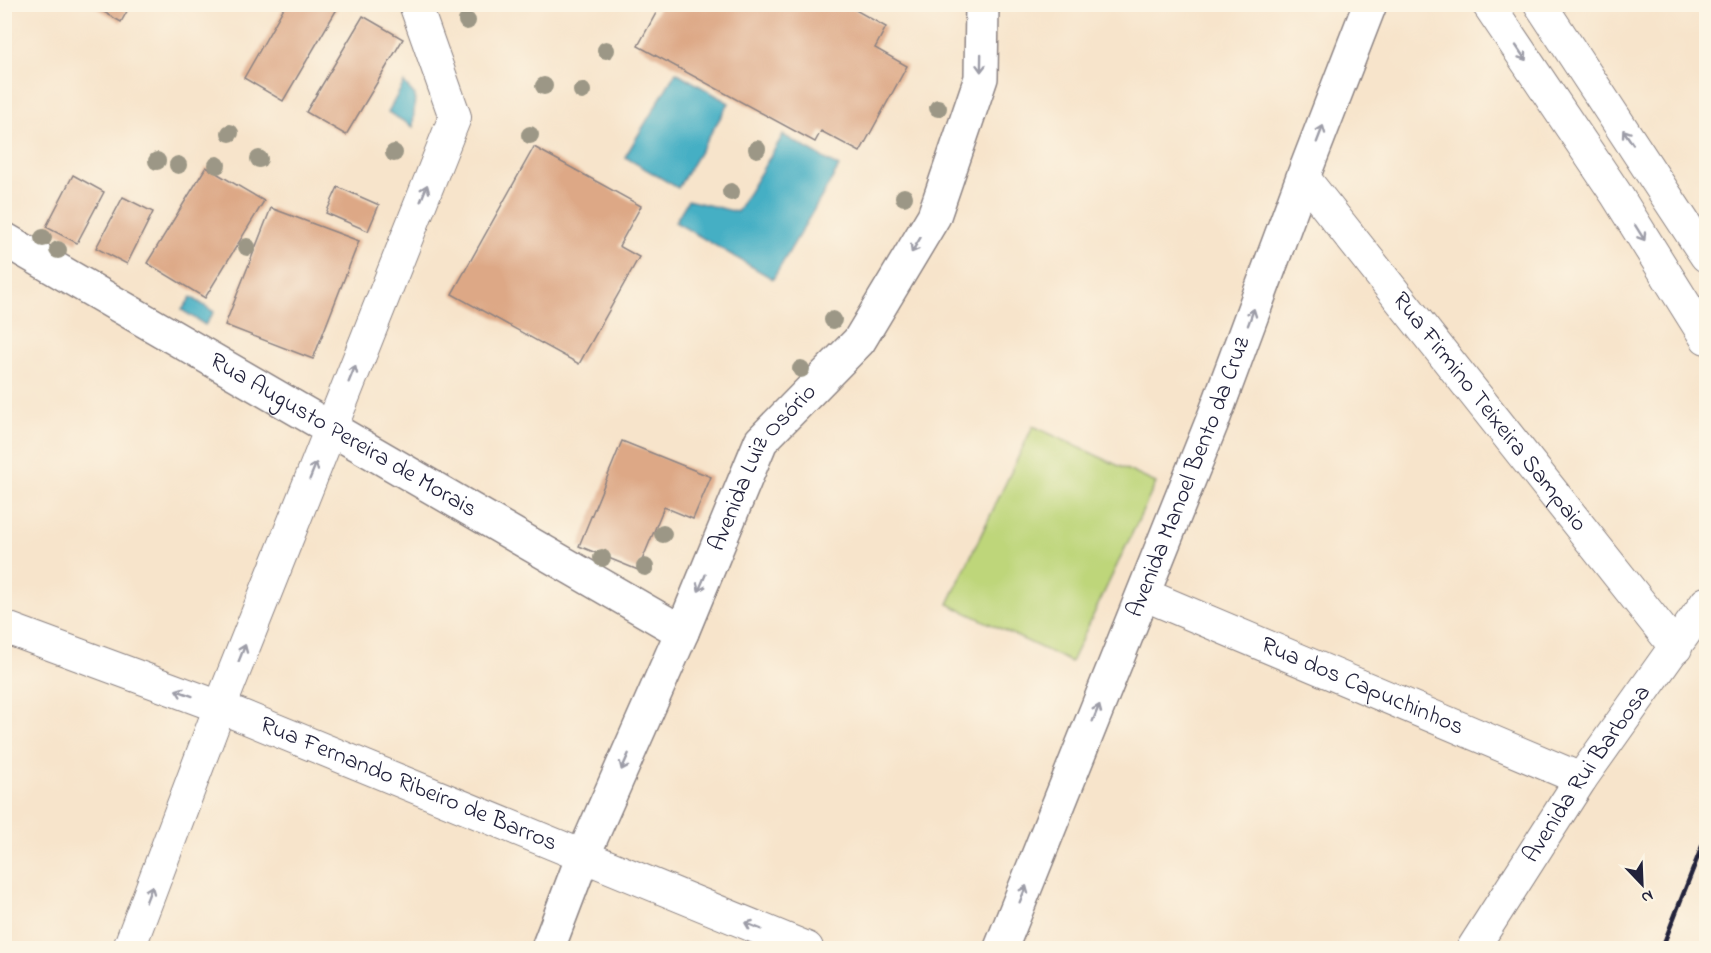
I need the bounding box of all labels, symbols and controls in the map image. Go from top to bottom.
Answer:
one-way arrow [1515,44,1527,61]
one-way arrow [975,52,987,72]
one-way arrow [1315,125,1326,144]
one-way arrow [1622,129,1634,146]
one-way arrow [419,184,430,203]
one-way arrow [1635,224,1647,241]
one-way arrow [910,236,922,253]
street label: Rua Firmino Teixeira Sampaio [1383,285,1595,540]
one-way arrow [1247,308,1258,327]
street label: Avenida Manoel Bento da Cruz [1118,331,1260,623]
street label: Rua Augusto Pereira de Morais [203,344,483,527]
one-way arrow [347,365,358,384]
street label: Avenida Luiz Osório [700,376,825,557]
one-way arrow [308,463,319,481]
one-way arrow [696,573,707,591]
street label: Rua dos Capuchinhos [1255,628,1469,745]
one-way arrow [237,644,248,663]
street label: Avenida Rui Barbosa [1514,678,1660,870]
one-way arrow [175,687,194,698]
one-way arrow [1091,704,1102,723]
street label: Rua Fernando Ribeiro de Barros [254,708,562,861]
one-way arrow [619,752,630,770]
north arrow [1612,854,1672,914]
text: N [1637,883,1657,909]
one-way arrow [145,885,156,904]
one-way arrow [1018,885,1029,904]
one-way arrow [744,920,763,931]

